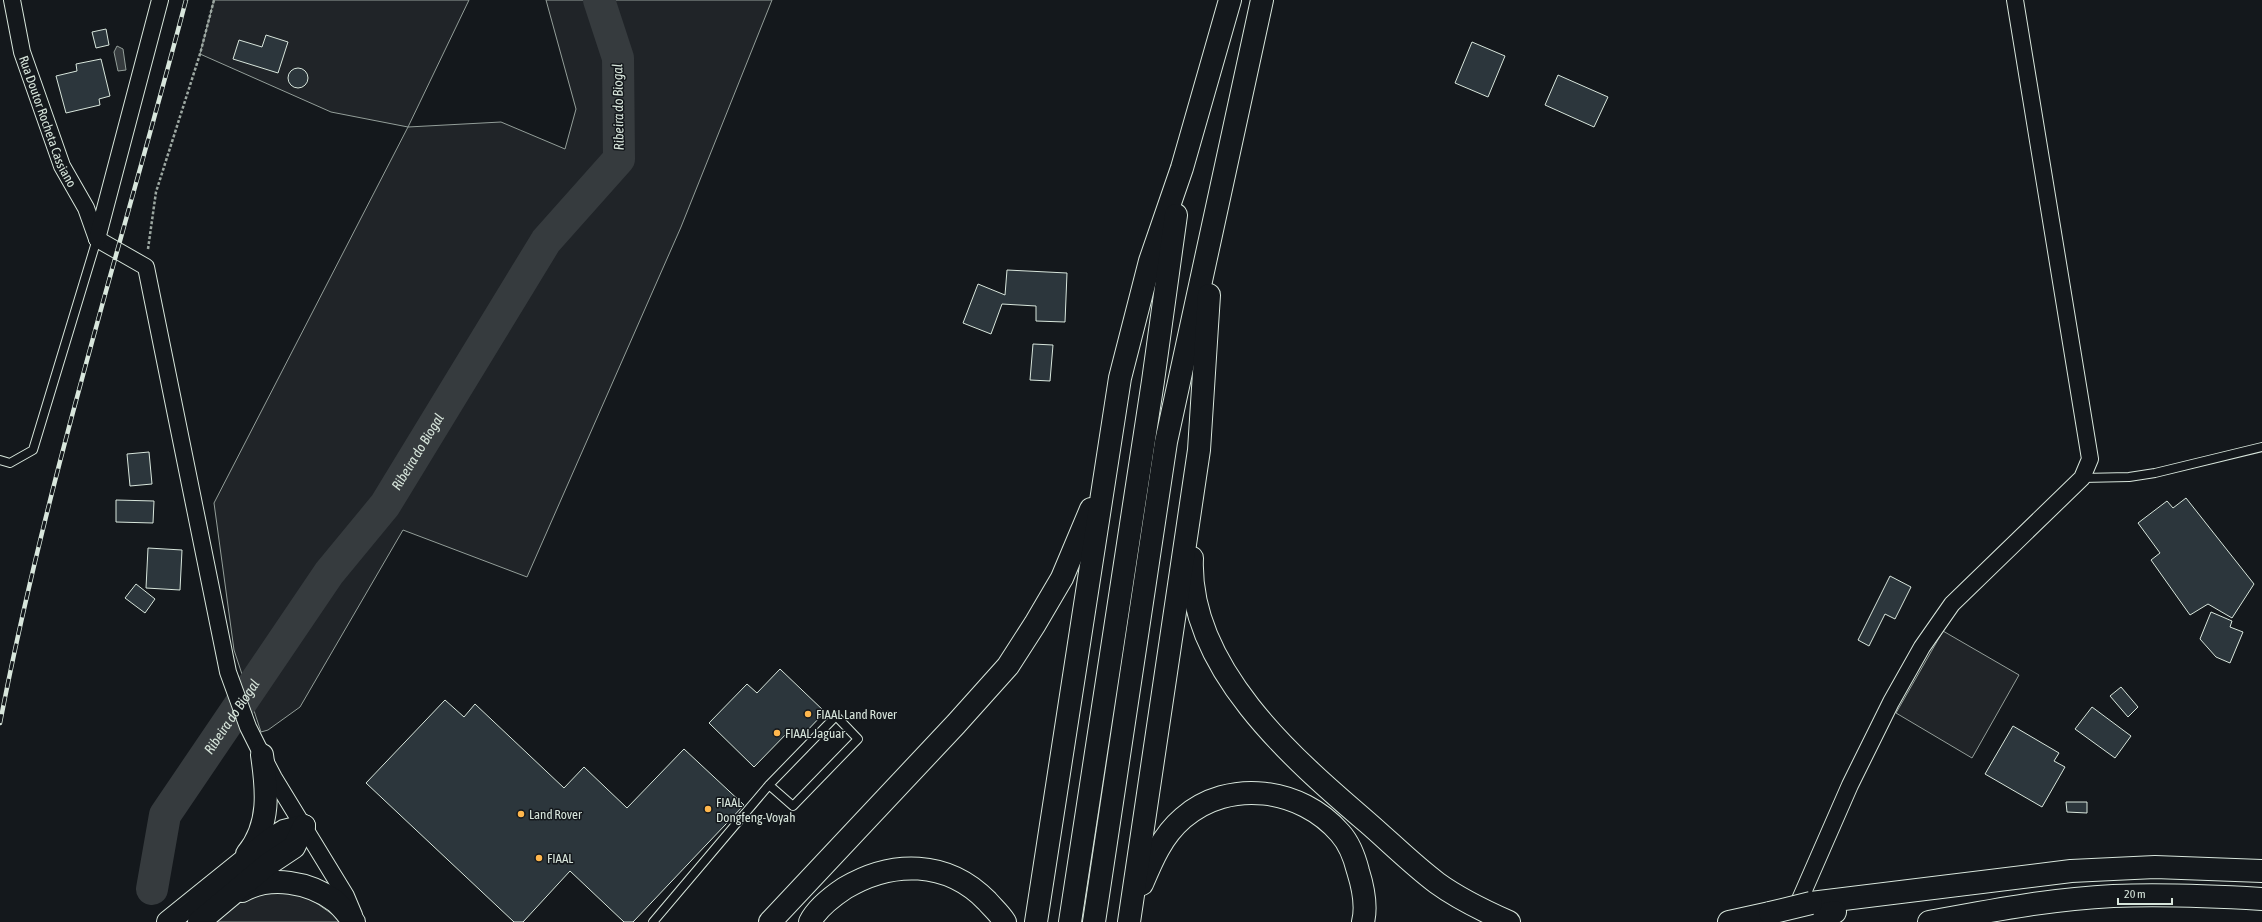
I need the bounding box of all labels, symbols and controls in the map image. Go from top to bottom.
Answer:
street label: Rua Doutor Rocheta Cassiano [16,54,79,190]
water label: Ribeira do Biogal [609,63,627,150]
water label: Ribeira do Biogal [388,410,447,493]
water label: Ribeira do Biogal [201,676,263,757]
place label: FIAAL Land Rover [816,707,897,722]
marker: FIAAL Land Rover [803,709,813,719]
place label: FIAAL Jaguar [785,726,845,741]
marker: FIAAL Jaguar [772,728,782,738]
place label: FIAAL Dongfeng-Voyah [716,795,795,825]
marker: FIAAL Dongfeng-Voyah [703,804,713,814]
place label: Land Rover [529,807,582,822]
marker: Land Rover [516,809,526,819]
place label: FIAAL [547,851,573,866]
marker: FIAAL [534,853,544,863]
scale bar [2118,880,2172,906]
text: 20 m [2124,887,2146,901]

